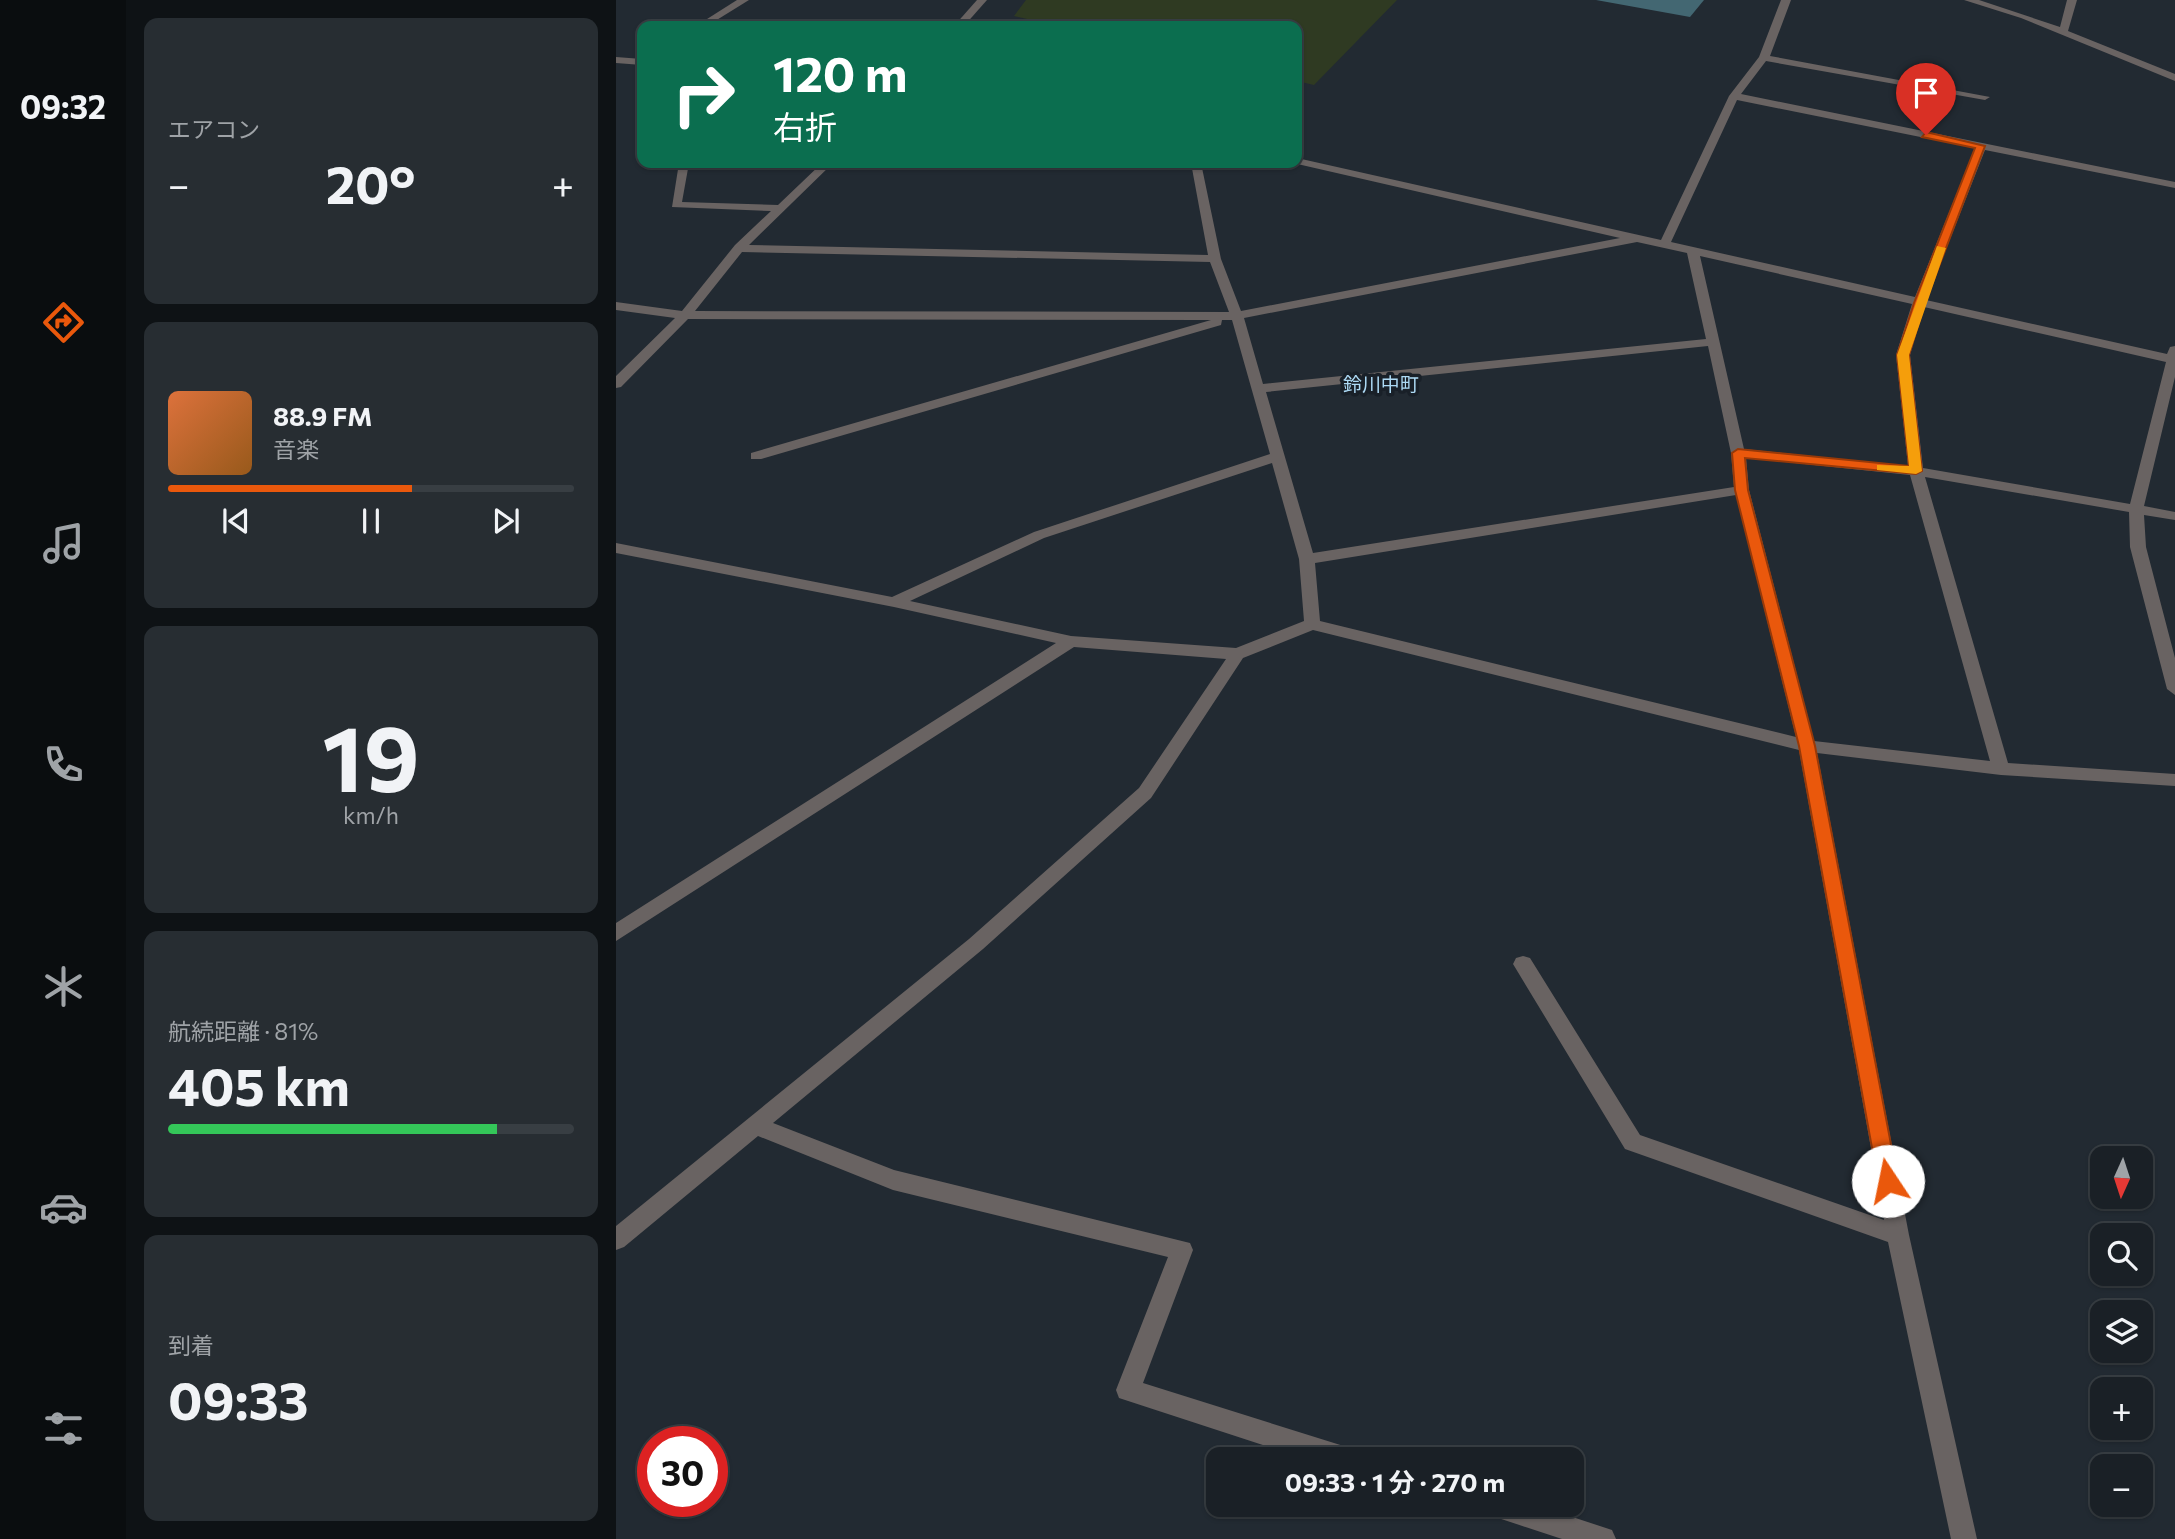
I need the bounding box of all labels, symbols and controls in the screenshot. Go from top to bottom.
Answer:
text: 120 m [773,42,907,102]
icon: right [658,49,749,140]
pin [1896,63,1956,135]
icon: arrive [1907,74,1945,112]
text: 09:32 [20,86,106,126]
text: 右折 [773,106,837,146]
text: エアコン [168,115,260,143]
text: 20° [326,151,416,215]
text: − [168,160,190,207]
text: + [552,160,574,207]
icon: directions [39,298,88,347]
district label: 鈴川中町 [1343,372,1419,395]
text: 88.9 FM [273,400,372,431]
text: 音楽 [273,435,319,463]
icon: previous [217,502,255,540]
icon: pause [352,502,390,540]
icon: next [487,502,525,540]
icon: music [39,519,88,568]
text: 19 [322,699,420,811]
icon: phone [39,740,88,789]
text: km/h [343,801,399,829]
icon: climate [39,962,88,1011]
text: 航続距離 · 81% [168,1017,318,1045]
text: 405 km [168,1053,350,1117]
position arrow [1851,1144,1925,1218]
north arrow [2090,1146,2152,1209]
map controls [2090,1146,2153,1517]
icon: car [39,1183,88,1232]
button: search [2090,1223,2153,1286]
button: layers [2090,1300,2153,1363]
text: 到着 [168,1331,214,1359]
text: 09:33 [168,1367,309,1431]
button: + [2090,1377,2153,1440]
icon: filters [39,1404,88,1453]
speed limit sign: 30 [637,1426,728,1517]
button: − [2090,1454,2153,1517]
text: 09:33 · 1 分 · 270 m [1285,1466,1505,1497]

